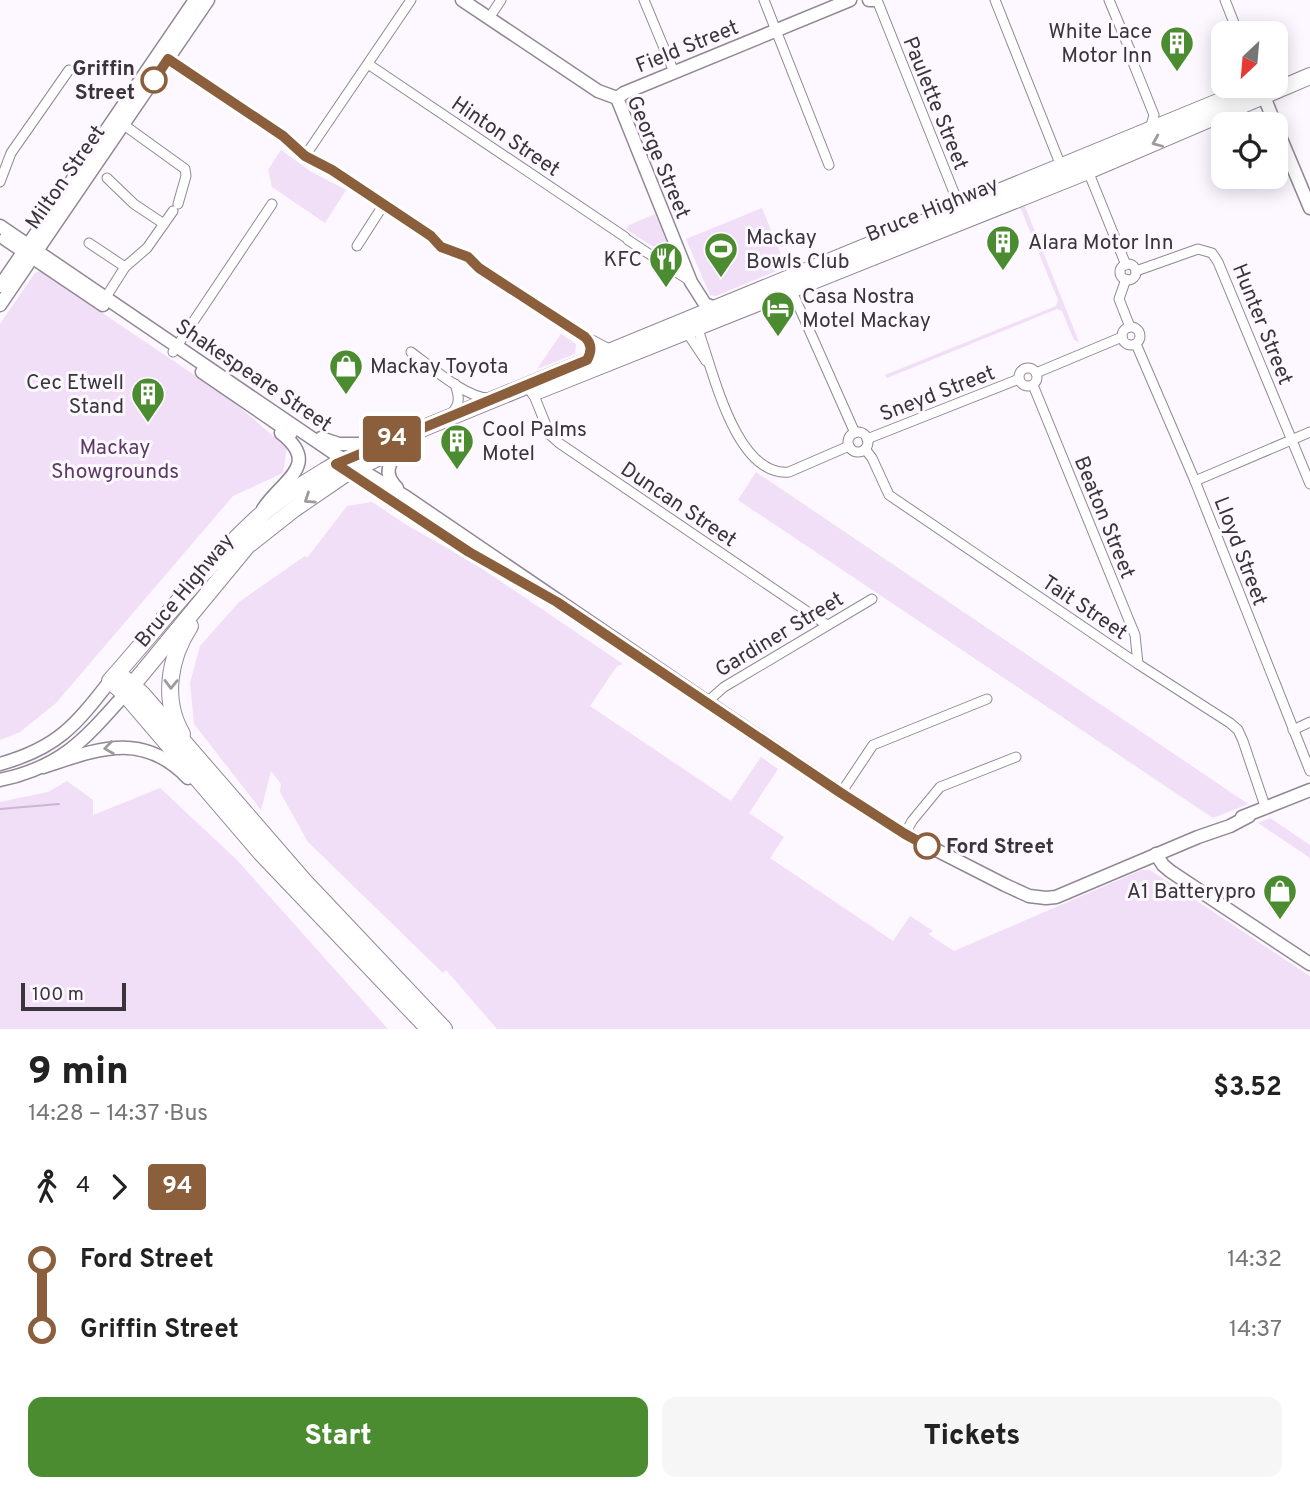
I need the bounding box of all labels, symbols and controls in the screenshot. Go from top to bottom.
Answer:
street label: Field Street [632,15,743,80]
place label: White Lace Motor Inn [1048,19,1152,70]
north arrow [1211,21,1288,98]
map controls [1211,21,1288,189]
building icon: White Lace Motor Inn [1158,24,1196,73]
street label: Paulette Street [896,33,974,174]
place label: Griffin Street [72,56,135,107]
marker: Griffin Street [141,67,167,93]
street label: Hinton Street [446,91,565,184]
street label: George Street [620,92,696,223]
button: locate [1211,112,1288,189]
street label: Milton Street [20,120,112,235]
one-way arrow [1152,133,1164,147]
street label: Bruce Highway [862,172,1003,249]
building icon: Alara Motor Inn [984,223,1022,272]
place label: Mackay Bowls Club [746,225,850,276]
sports icon: Mackay Bowls Club [702,230,740,279]
place label: Alara Motor Inn [1028,230,1174,257]
restaurant icon: KFC [647,240,685,289]
place label: KFC [603,247,642,274]
street label: Hunter Street [1225,260,1298,389]
place label: Casa Nostra Motel Mackay [802,284,931,335]
hotel icon: Casa Nostra Motel Mackay [759,289,797,338]
street label: Shakespeare Street [170,314,337,439]
shop icon: Mackay Toyota [327,347,365,396]
place label: Mackay Toyota [370,354,508,381]
street label: Sneyd Street [876,360,999,429]
place label: Cec Etwell Stand [26,370,124,421]
building icon: Cec Etwell Stand [129,375,167,424]
line badge: 94 [360,416,424,462]
place label: Cool Palms Motel [482,417,587,468]
building icon: Cool Palms Motel [438,422,476,471]
text: 94 [377,424,407,454]
park label: Mackay Showgrounds [51,435,179,486]
street label: Beaton Street [1067,452,1140,583]
street label: Duncan Street [615,456,742,554]
one-way arrow [304,491,317,504]
street label: Lloyd Street [1206,493,1273,610]
street label: Bruce Highway [130,528,241,654]
street label: Tait Street [1036,570,1132,647]
street label: Gardiner Street [711,586,849,684]
one-way arrow [163,679,179,690]
one-way arrow [103,740,115,755]
marker: Ford Street [914,833,940,859]
place label: Ford Street [946,834,1054,861]
shop icon: A1 Batterypro [1261,872,1299,921]
place label: A1 Batterypro [1127,879,1256,906]
scale bar [21,980,126,1012]
text: 100 m [32,983,84,1007]
text: 9 min [28,1049,129,1098]
text: $3.52 [1213,1072,1282,1105]
text: 14:28 – 14:37 · Bus [28,1100,208,1129]
icon: walk [28,1168,66,1206]
icon: forward [100,1168,138,1206]
text: 4 [76,1172,90,1201]
text: 94 [162,1172,192,1202]
text: Ford Street [80,1244,214,1277]
text: 14:32 [1227,1246,1282,1275]
text: Griffin Street [80,1314,239,1347]
text: 14:37 [1229,1316,1282,1345]
button: Start [28,1397,648,1477]
button: Tickets [662,1397,1282,1477]

